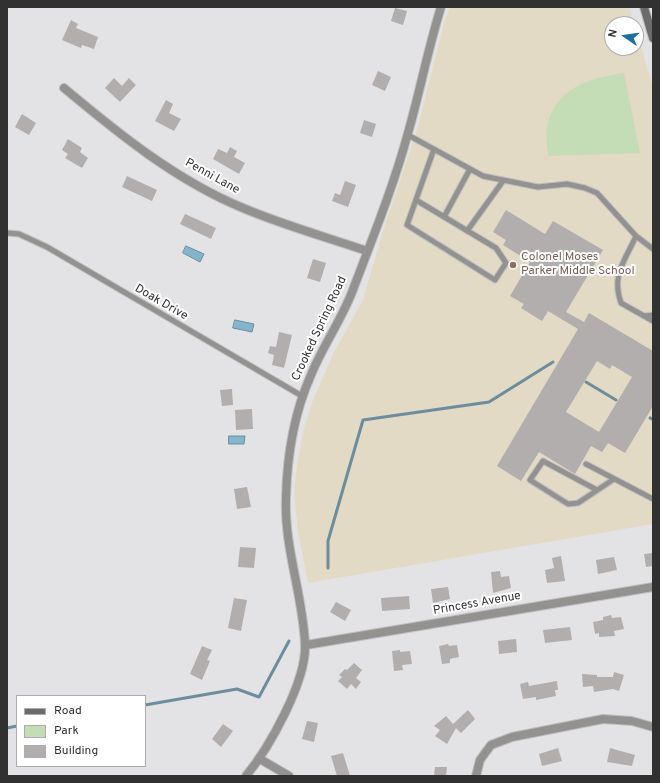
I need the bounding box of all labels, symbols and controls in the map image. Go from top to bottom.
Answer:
north arrow [604,16,644,56]
text: N [606,28,621,39]
street label: Penni Lane [182,156,242,198]
place label: Colonel Moses Parker Middle School [521,251,635,279]
marker: Colonel Moses Parker Middle School [508,260,518,270]
street label: Crooked Spring Road [289,274,351,384]
street label: Doak Drive [132,282,190,324]
street label: Princess Avenue [432,589,522,619]
legend [16,695,146,767]
text: Road [54,703,82,719]
text: Park [54,723,79,739]
text: Building [54,743,98,759]

